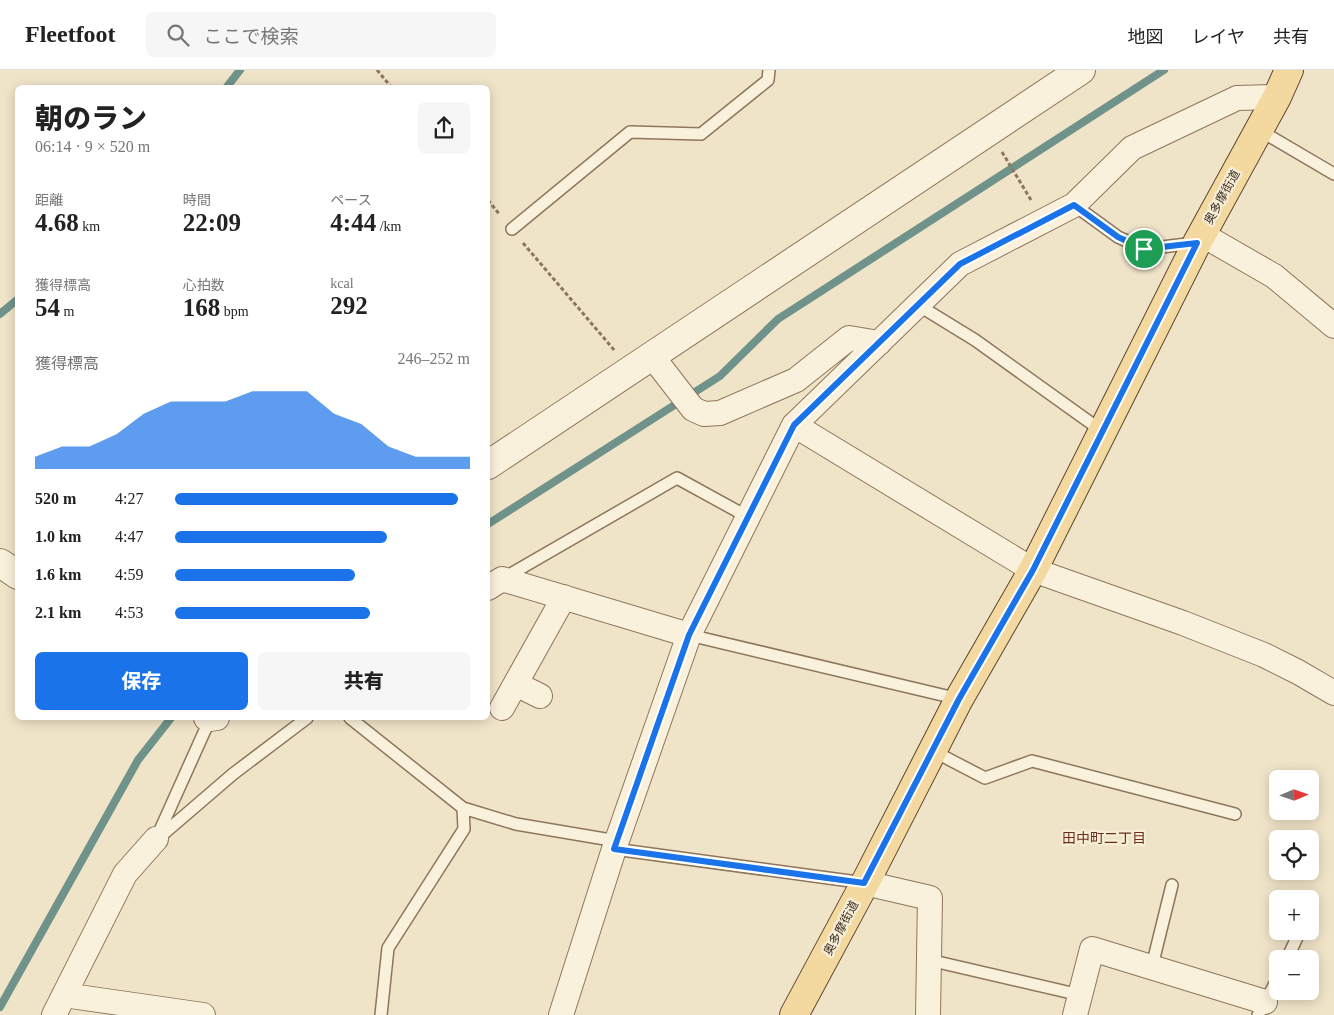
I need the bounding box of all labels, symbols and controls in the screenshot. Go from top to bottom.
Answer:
search box [146,12,496,57]
text: Fleetfoot [25,21,116,47]
icon: search [164,21,192,49]
text: ここで検索 [204,26,299,47]
text: 地図 [1128,27,1164,47]
text: レイヤ [1192,27,1245,47]
text: 共有 [1273,27,1309,47]
button: share [418,102,470,154]
text: 朝のラン [35,103,147,134]
text: 06:14 · 9 × 520 m [35,138,150,155]
street label: 奥多摩街道 [1201,167,1243,227]
text: 距離 [35,193,63,208]
text: 時間 [183,193,211,208]
text: ペース [330,193,372,208]
text: 4.68 [35,209,79,236]
text: 22:09 [183,209,241,236]
text: 4:44 [330,209,376,236]
text: km [79,219,100,234]
text: /km [376,219,401,234]
pin [1123,228,1165,270]
icon: arrive [1130,235,1158,263]
text: kcal [330,276,354,291]
text: 獲得標高 [35,278,91,293]
text: 心拍数 [183,278,225,293]
text: 292 [330,292,368,319]
text: 54 [35,294,60,321]
text: 168 [183,294,220,321]
text: m [60,304,74,319]
text: bpm [220,304,249,319]
text: 246–252 m [398,350,470,367]
text: 獲得標高 [35,355,99,372]
text: 520 m [35,490,76,507]
text: 4:27 [115,490,143,507]
text: 1.0 km [35,528,81,545]
text: 4:47 [115,528,143,545]
text: 1.6 km [35,566,81,583]
text: 4:59 [115,566,143,583]
text: 2.1 km [35,604,81,621]
text: 4:53 [115,604,143,621]
button: 保存 [35,652,248,710]
button: 共有 [258,652,470,710]
north arrow [1269,770,1319,820]
map controls [1269,770,1319,1000]
button: locate [1269,830,1319,880]
district label: 田中町二丁目 [1062,831,1146,846]
button: + [1269,890,1319,940]
street label: 奥多摩街道 [821,898,861,958]
button: − [1269,950,1319,1000]

